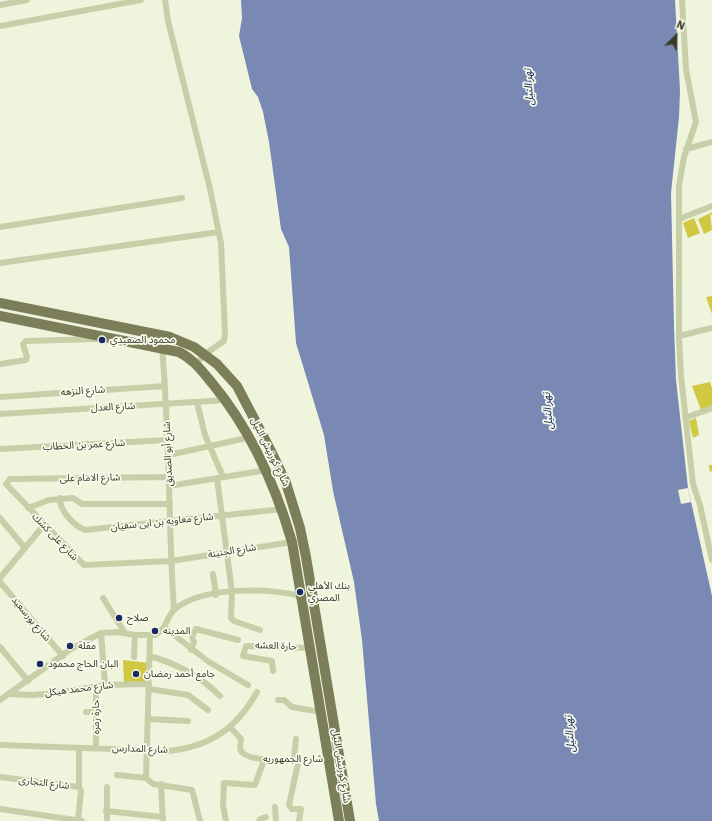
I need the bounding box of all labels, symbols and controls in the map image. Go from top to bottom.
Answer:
north arrow [656,16,696,56]
text: N [674,17,687,33]
water label: نهر النيل [521,68,537,106]
place label: محمود الصعيدي [110,334,176,346]
marker: محمود الصعيدي [97,335,107,345]
street label: شارع النزهه [60,383,106,399]
water label: نهر النيل [540,392,556,430]
street label: شارع العدل [91,400,135,414]
street label: شارع كورنيش النيل [248,416,292,488]
street label: شارع أبو الصديق [161,421,175,487]
street label: شارع عمر بن الخطاب [42,437,126,453]
street label: شارع الامام على [59,471,121,485]
street label: شارع على كشك [29,511,81,563]
street label: شارع معاويه بن ابى سفيان [110,511,214,533]
street label: شارع الجنينة [207,541,257,561]
place label: بنك الأهلي المصري [308,580,350,604]
marker: بنك الأهلي المصري [295,587,305,597]
street label: شارع بورسعيد [9,594,53,644]
place label: صلاح [127,612,148,624]
marker: صلاح [114,613,124,623]
place label: المدينه [163,625,190,637]
marker: المدينه [150,626,160,636]
street label: حارة العشه [255,639,297,653]
place label: مقلة [78,640,96,652]
marker: مقلة [65,641,75,651]
place label: البان الحاج محمود [48,658,118,670]
marker: البان الحاج محمود [35,659,45,669]
place label: جامع أحمد رمضان [144,668,215,680]
marker: جامع أحمد رمضان [131,669,141,679]
street label: شارع محمد هيكل [44,679,114,699]
street label: حارة زمره [90,700,102,734]
water label: نهر النيل [562,715,578,753]
street label: شارع كورنيش النيل [329,728,353,804]
street label: شارع المدارس [112,742,168,756]
street label: شارع الجمهوريه [263,753,323,765]
street label: شارع التجارى [18,774,70,792]

